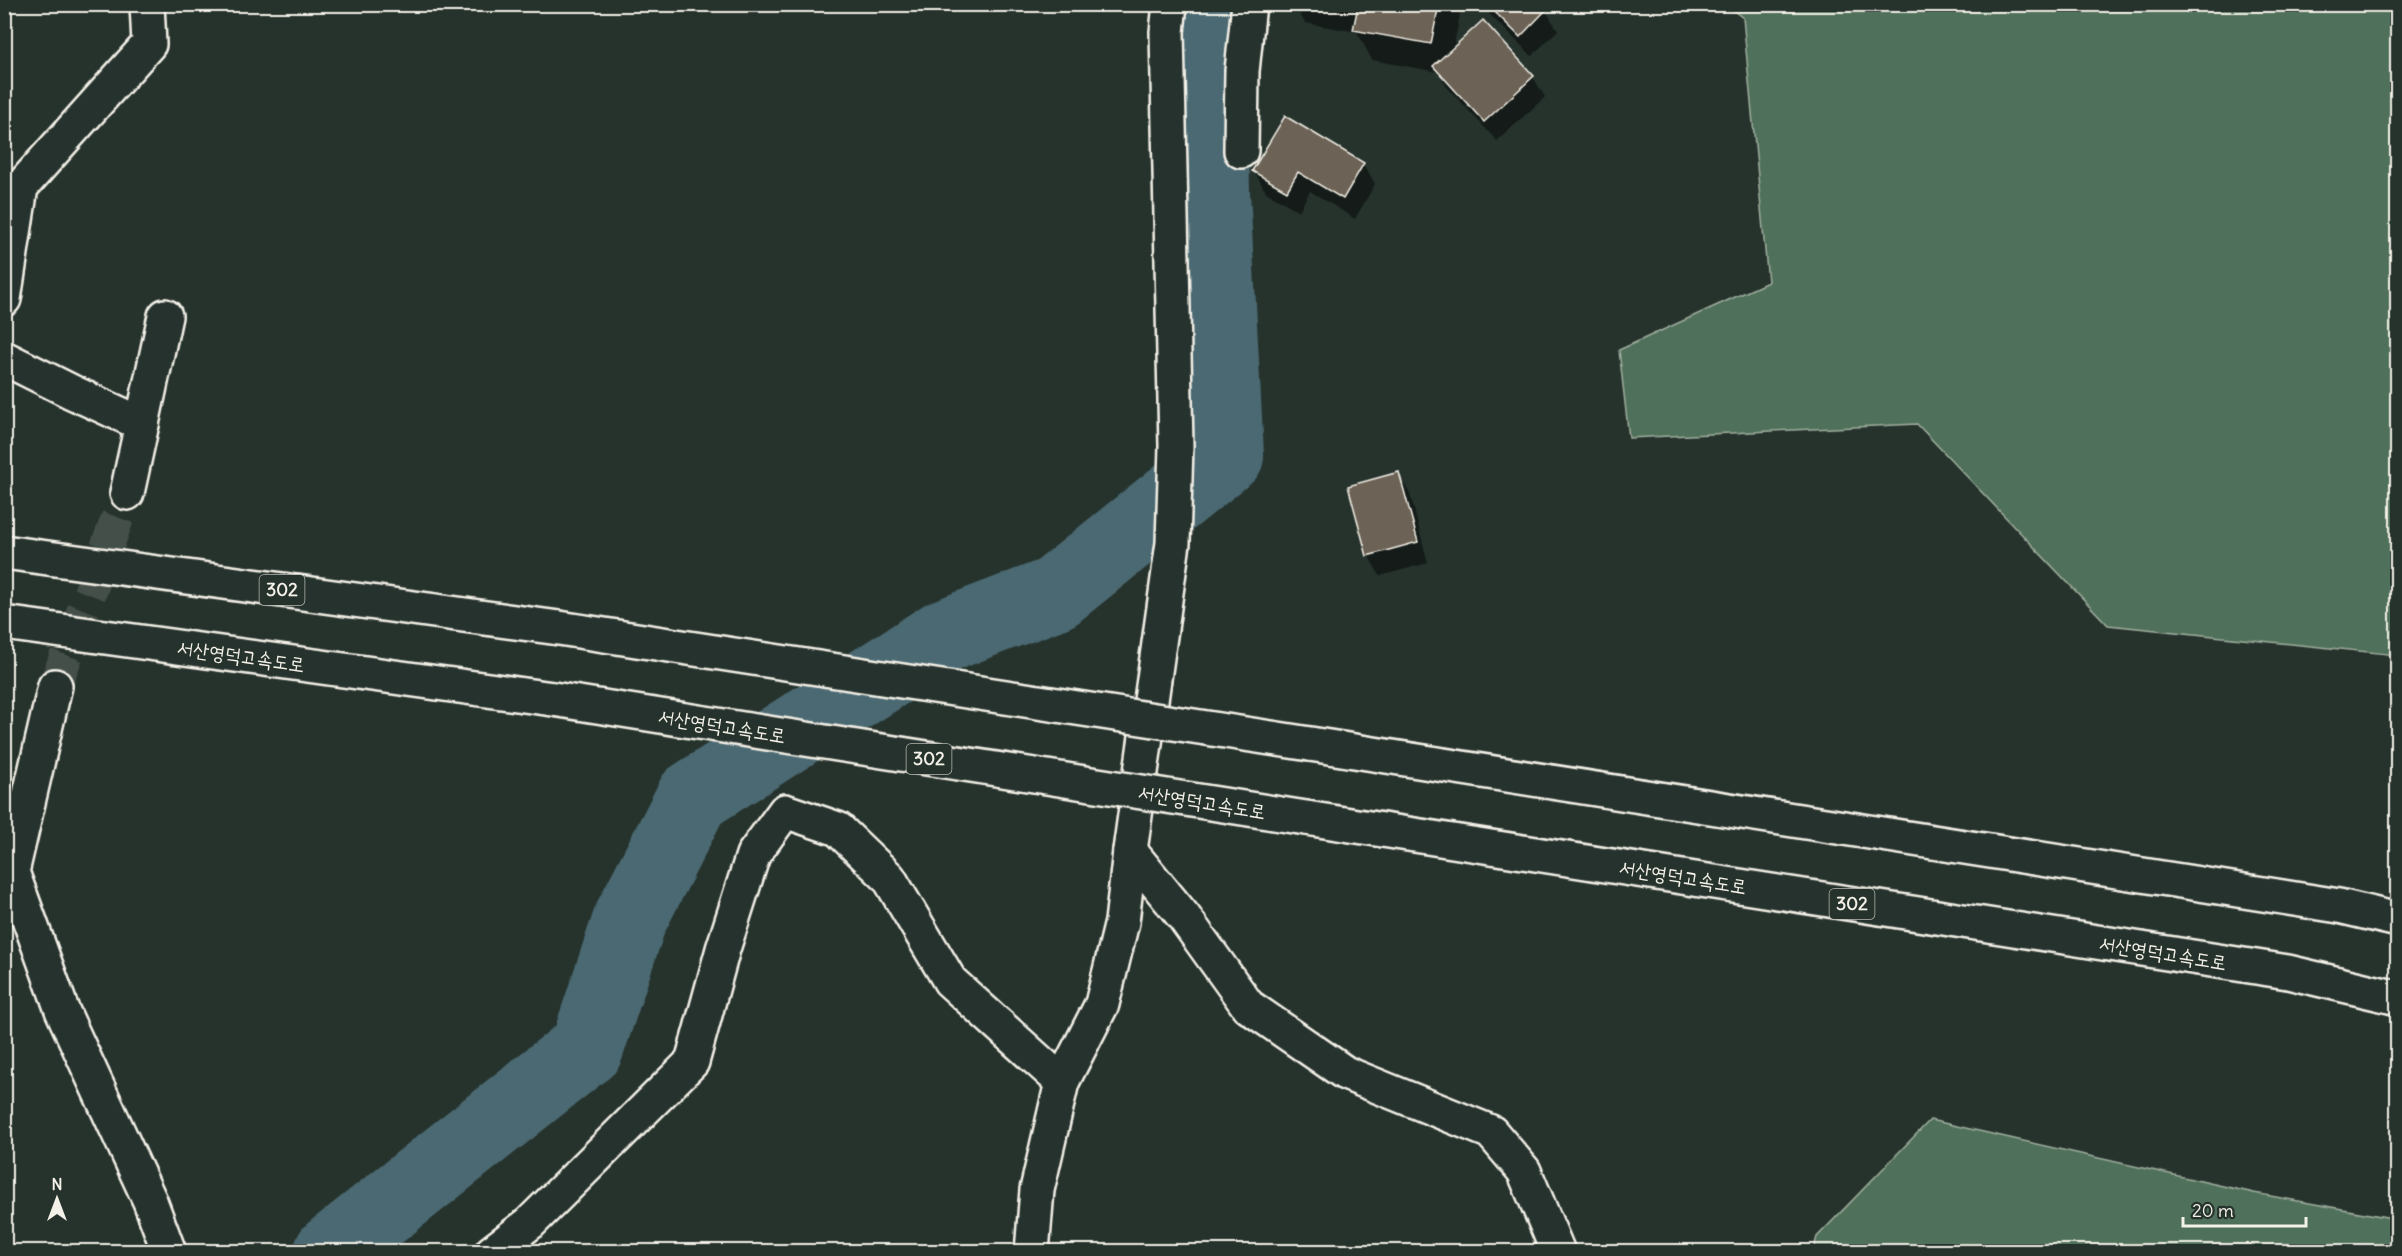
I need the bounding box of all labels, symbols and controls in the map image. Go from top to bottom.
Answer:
road number: 302 [260,575,304,605]
street label: 서산영덕고속도로 [176,634,307,677]
street label: 서산영덕고속도로 [657,703,788,748]
road number: 302 [906,744,952,774]
street label: 서산영덕고속도로 [1137,779,1268,824]
street label: 서산영덕고속도로 [1618,854,1749,899]
road number: 302 [1830,889,1874,919]
street label: 서산영덕고속도로 [2098,930,2229,975]
north arrow [27,1169,87,1229]
text: N [51,1174,63,1194]
scale bar [2183,1190,2306,1228]
text: 20 m [2192,1199,2234,1222]

